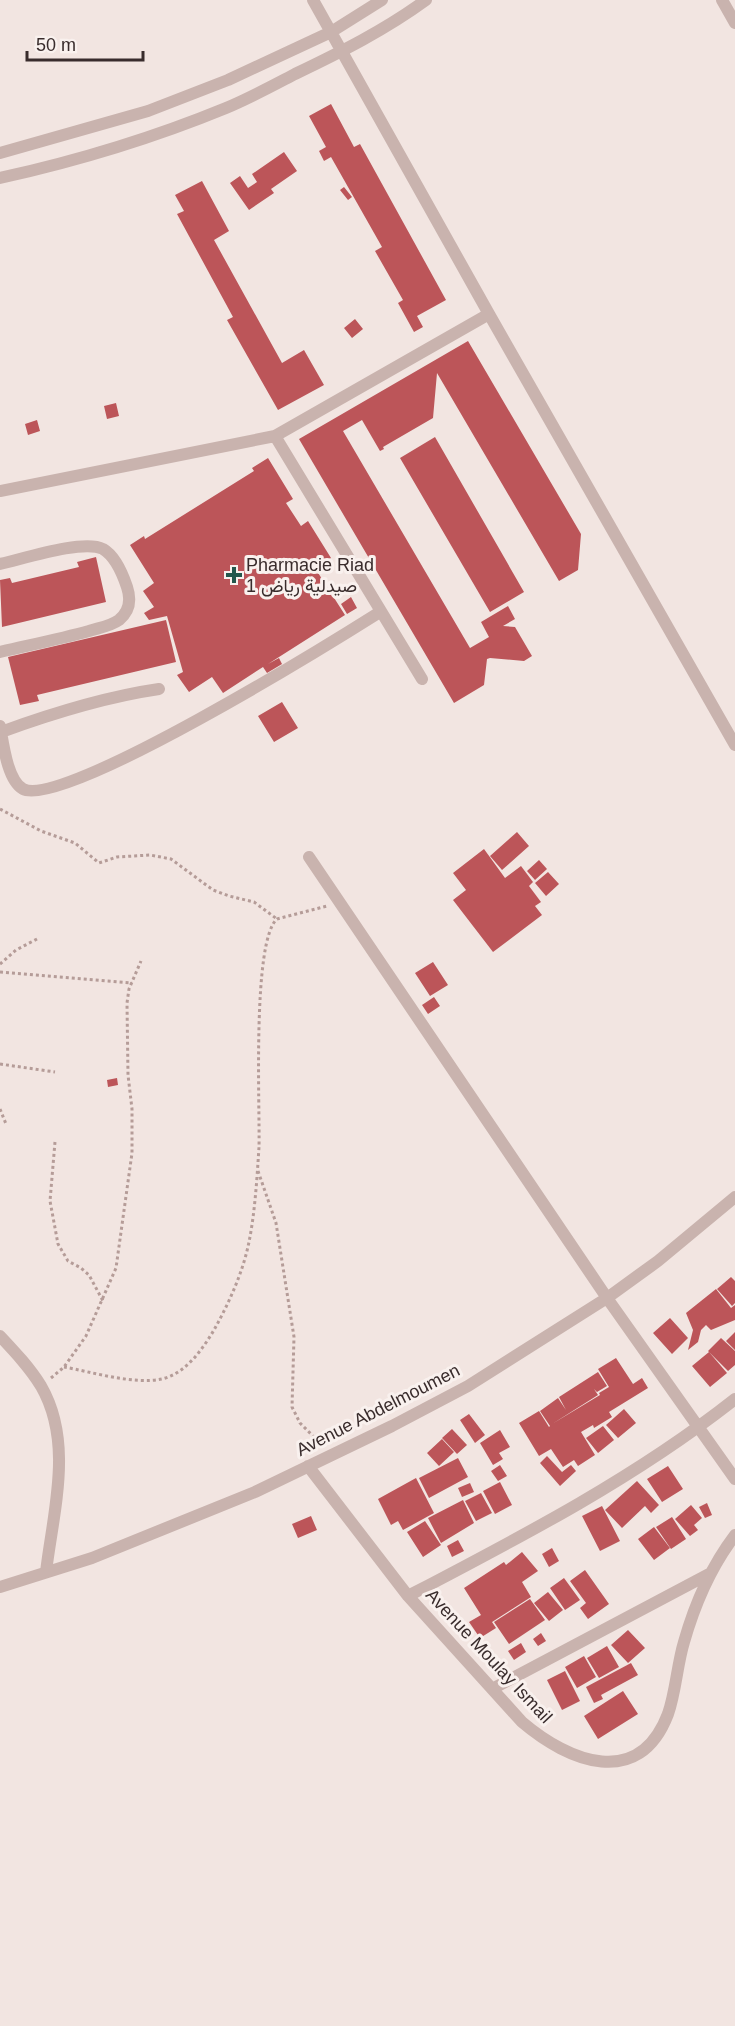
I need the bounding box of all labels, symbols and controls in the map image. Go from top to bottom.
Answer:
scale bar [27,24,142,62]
text: 50 m [36,35,76,55]
place label: Pharmacie Riad 1 صيدلية رياض [246,555,374,597]
marker: Pharmacie Riad 1 صيدلية رياض [227,568,241,582]
street label: Avenue Abdelmoumen [293,1360,463,1460]
street label: Avenue Moulay Ismail [422,1585,556,1727]

